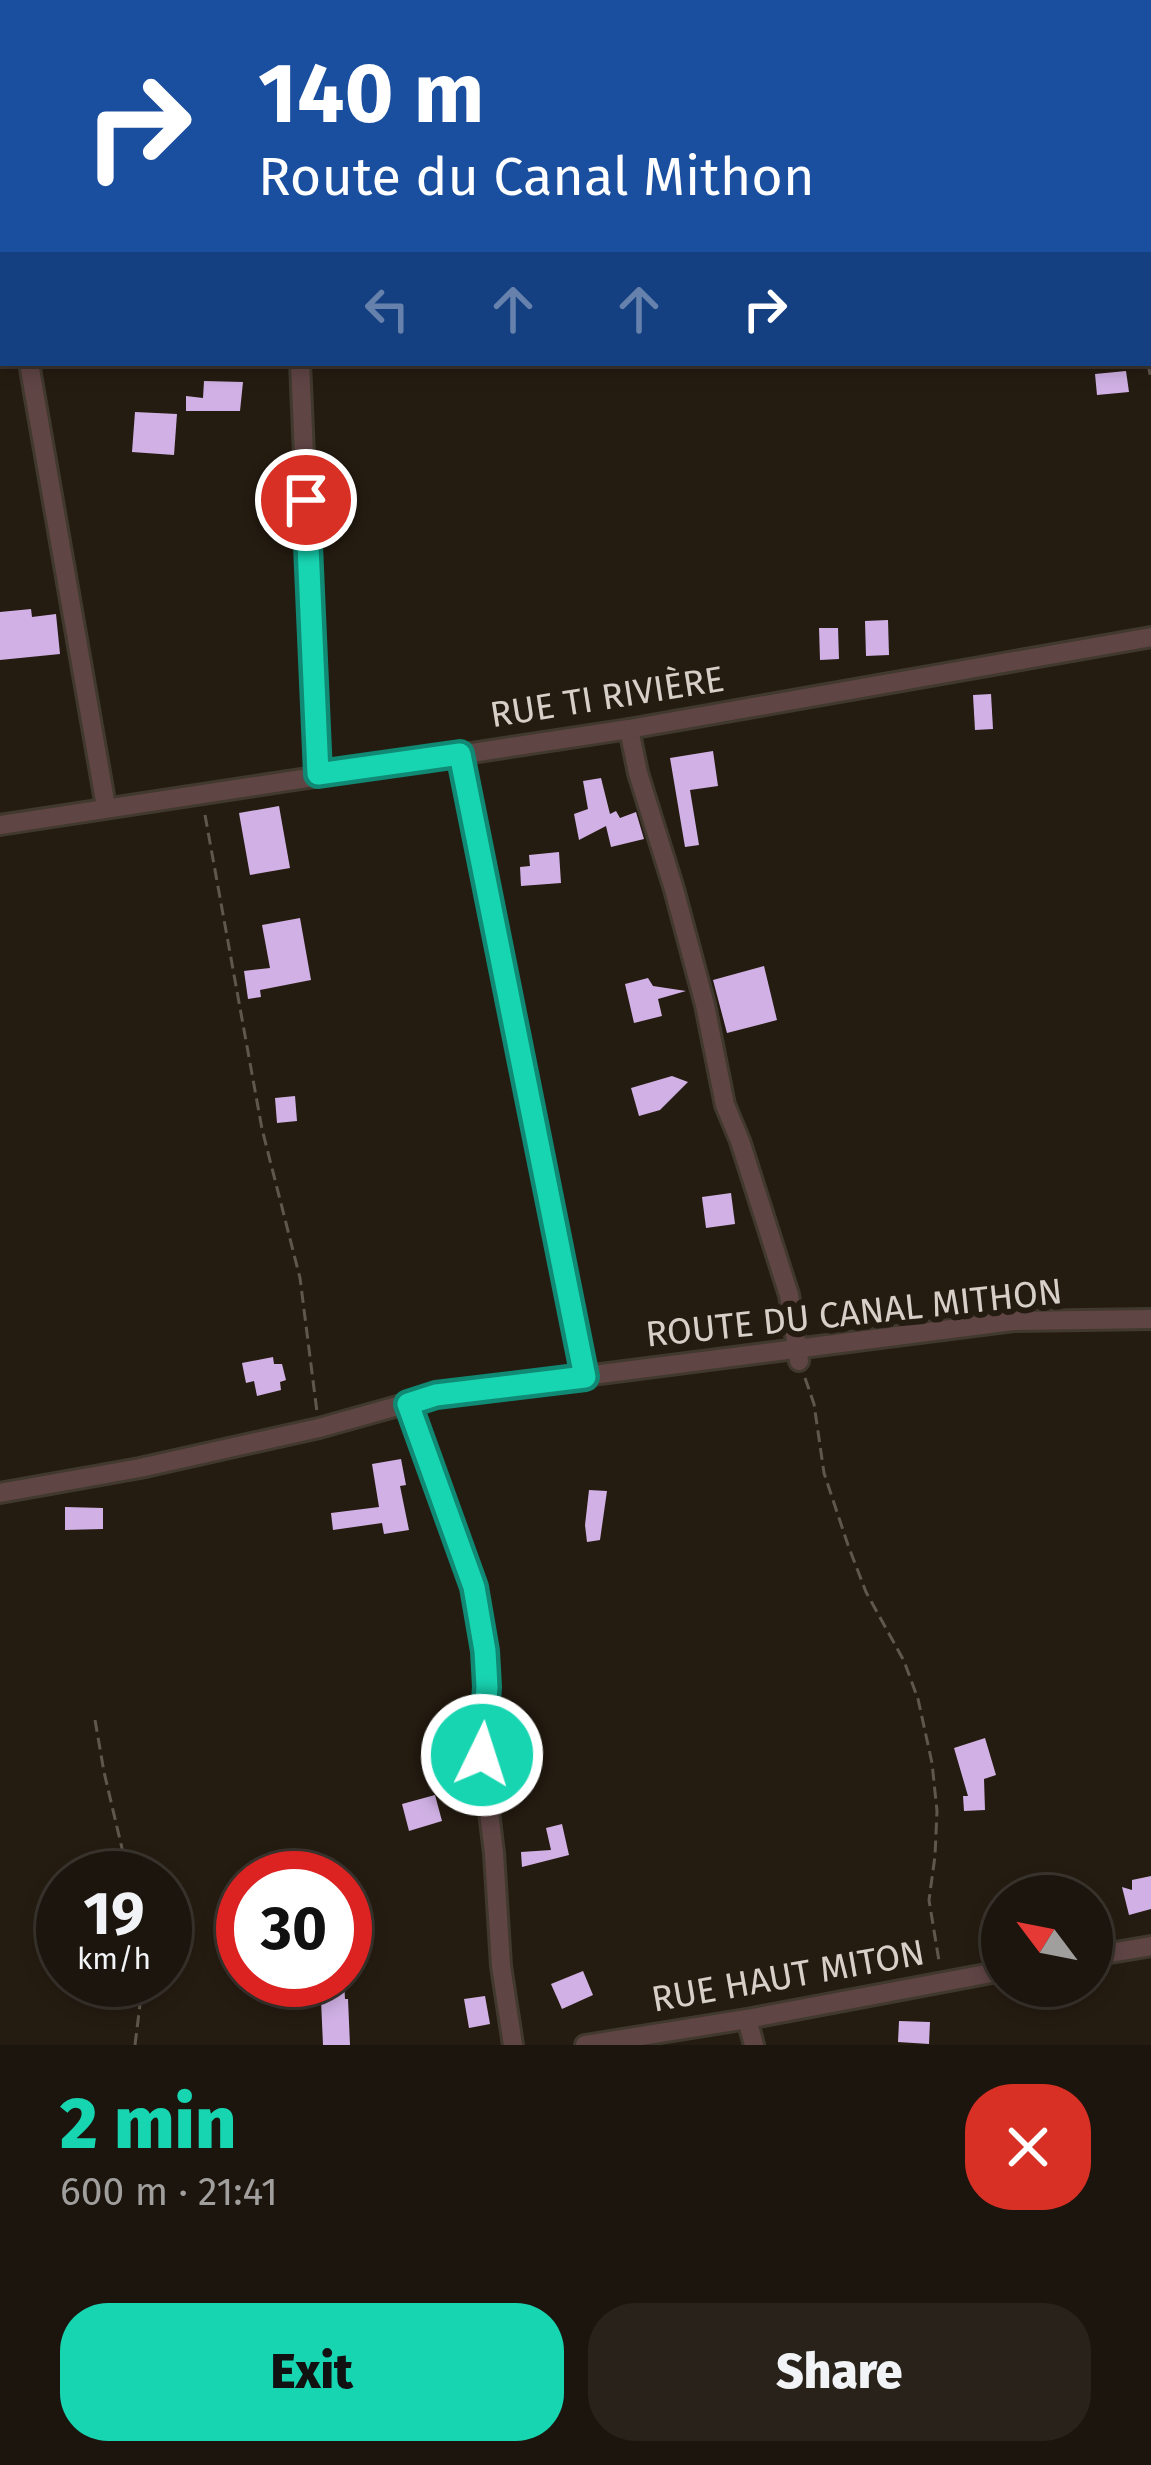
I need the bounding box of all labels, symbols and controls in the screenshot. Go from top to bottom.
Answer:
text: 140 m [258,43,484,144]
icon: right [60,48,216,204]
text: Route du Canal Mithon [258,145,815,209]
icon: left [354,276,420,342]
icon: ahead [480,276,546,342]
icon: ahead [606,276,672,342]
icon: right [732,276,798,342]
pin [255,449,357,551]
icon: arrive [273,467,339,533]
street label: RUE TI RIVIÈRE [487,656,727,737]
street label: ROUTE DU CANAL MITHON [643,1269,1065,1357]
position arrow [419,1692,545,1818]
speed limit sign: 30 [216,1851,372,2007]
north arrow [981,1875,1113,2007]
map controls [981,1875,1113,2007]
text: 19 [83,1878,145,1950]
street label: RUE HAUT MITON [648,1930,928,2022]
text: km/h [77,1941,151,1977]
text: 2 min [60,2081,236,2167]
button: close [965,2084,1091,2210]
text: 600 m · 21:41 [60,2169,278,2215]
button: Exit [60,2303,564,2441]
button: Share [588,2303,1091,2441]

